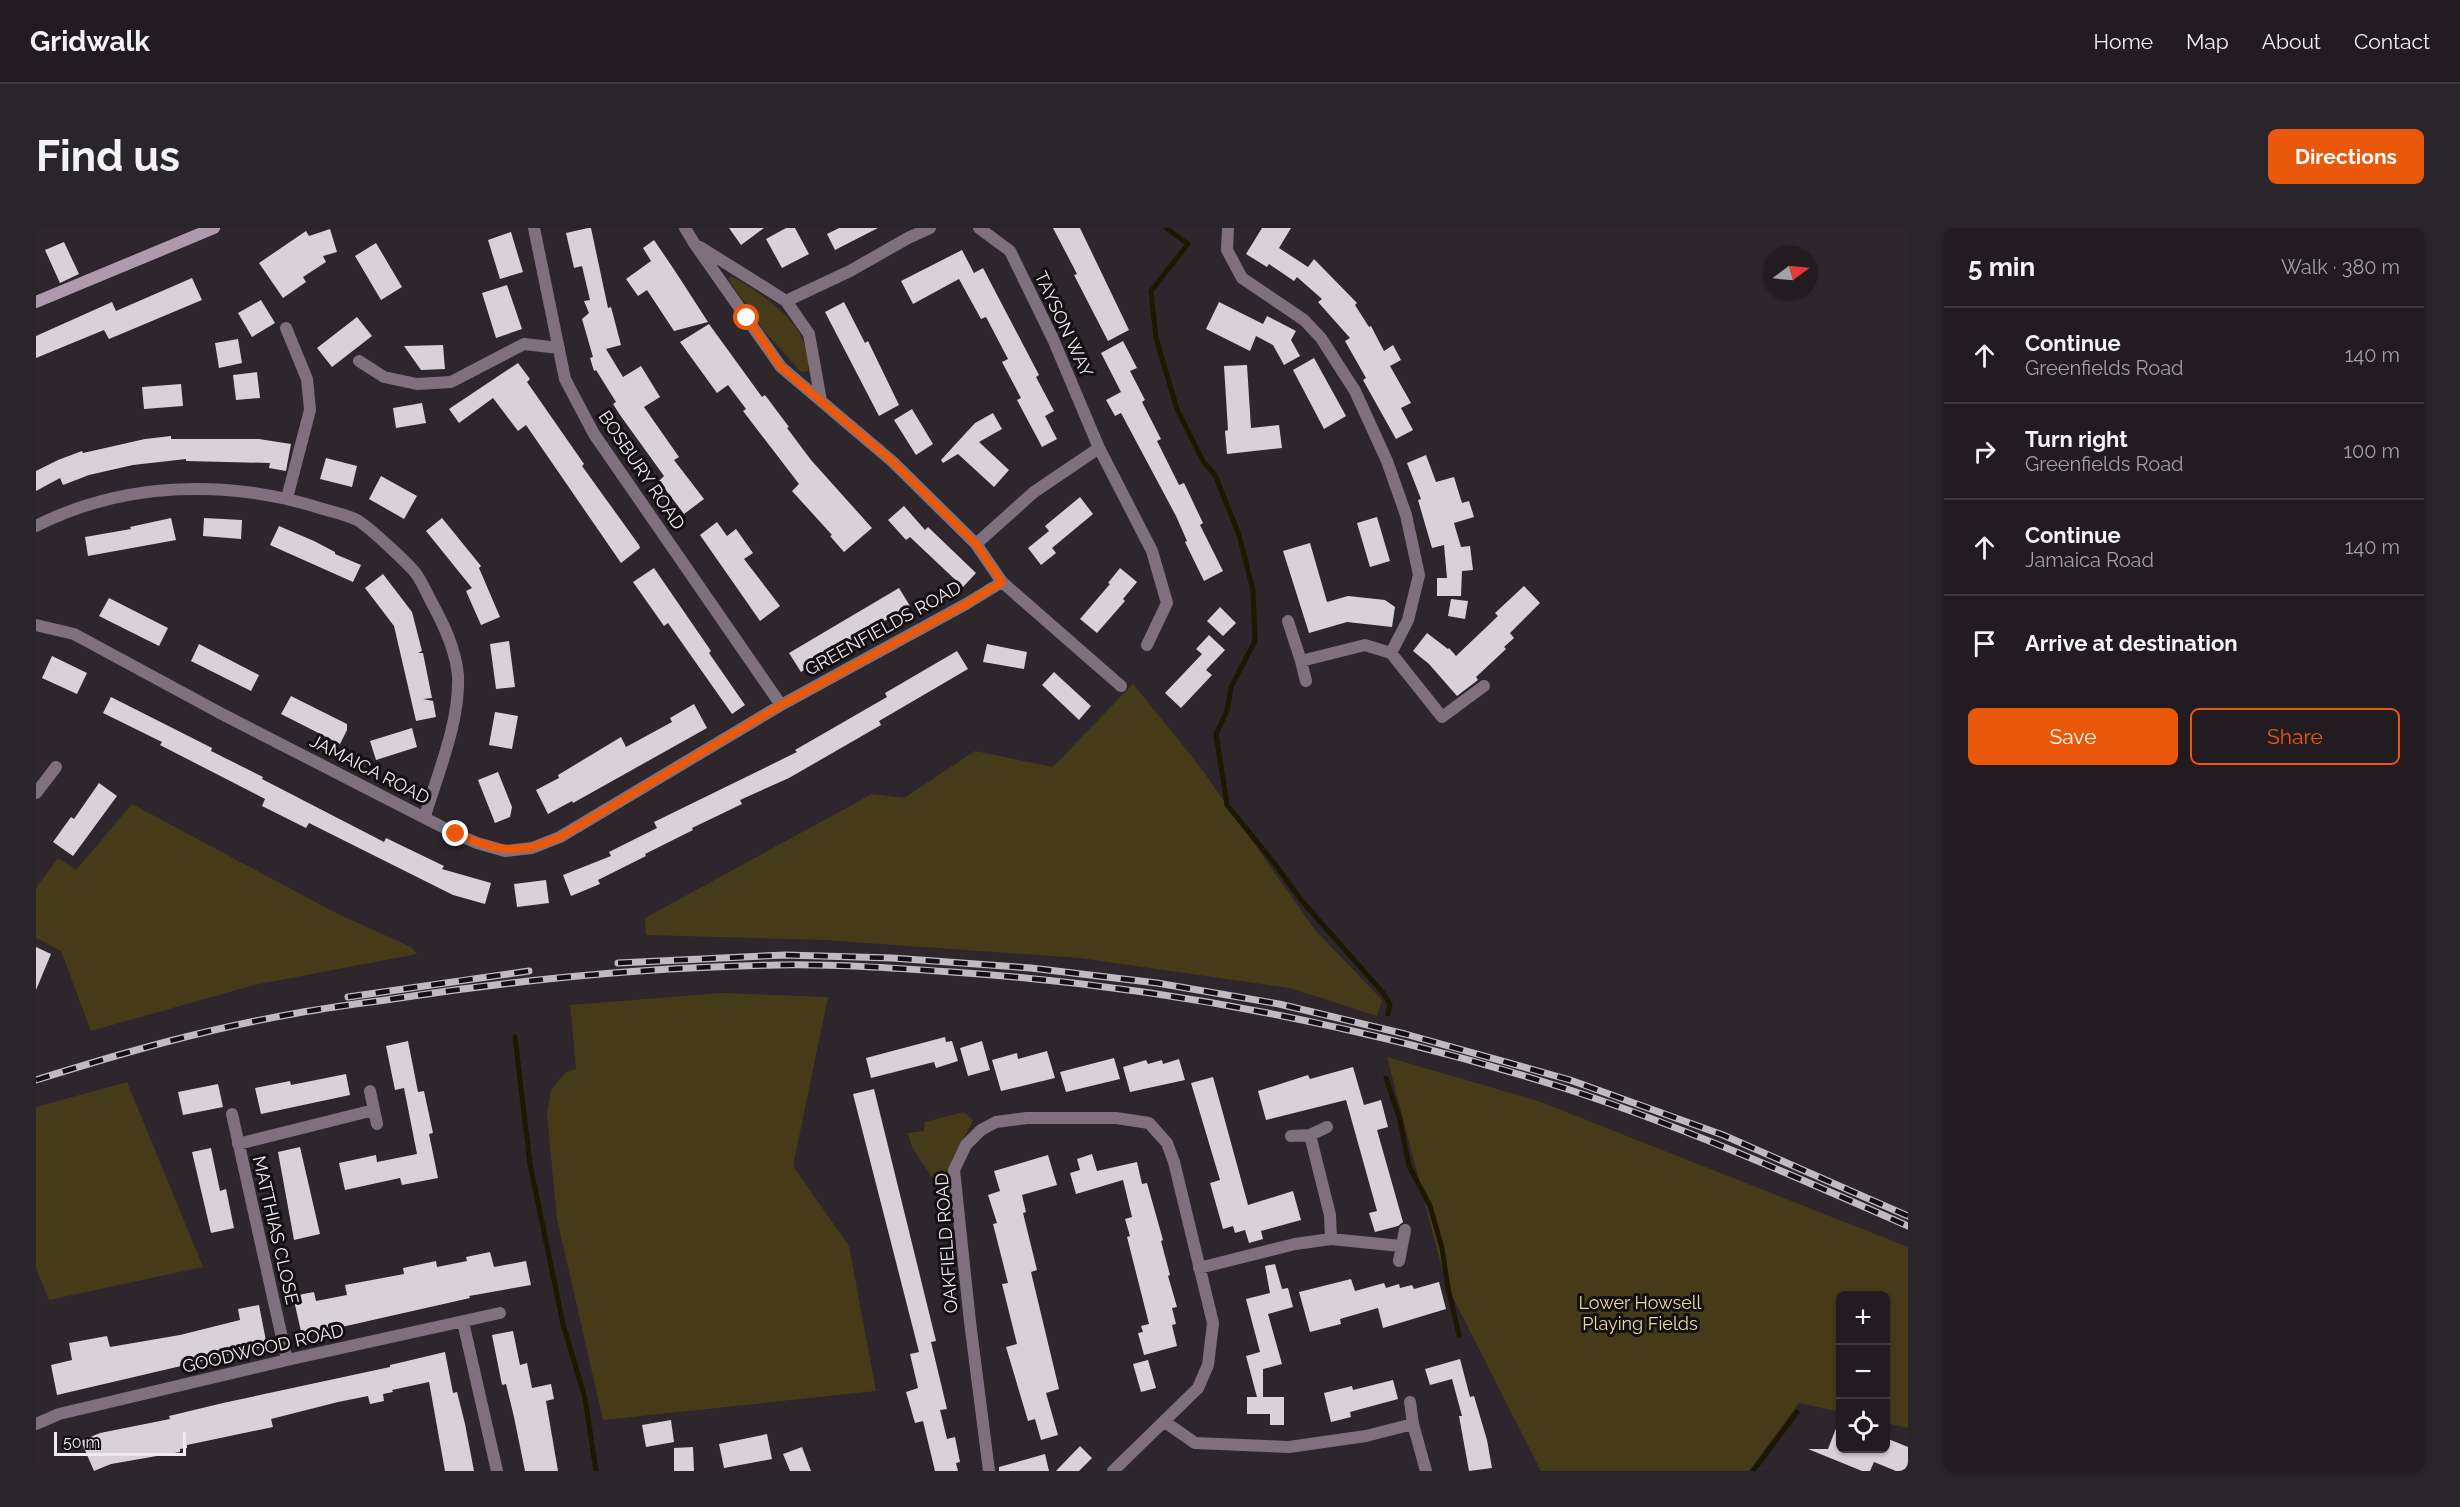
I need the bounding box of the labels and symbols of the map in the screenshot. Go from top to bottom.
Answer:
north arrow [1764,246,1818,300]
street label: TAYSON WAY [1030,268,1098,380]
route start [733,304,759,330]
street label: BOSBURY ROAD [594,407,690,533]
street label: GREENFIELDS ROAD [801,576,965,680]
street label: JAMAICA ROAD [307,730,433,808]
route end [442,820,468,846]
street label: MATTHIAS CLOSE [249,1154,303,1306]
street label: OAKFIELD ROAD [931,1172,961,1314]
park label: Lower Howsell Playing Fields [1579,1292,1702,1334]
street label: GOODWOOD ROAD [180,1319,346,1377]
scale bar [54,1429,186,1456]

